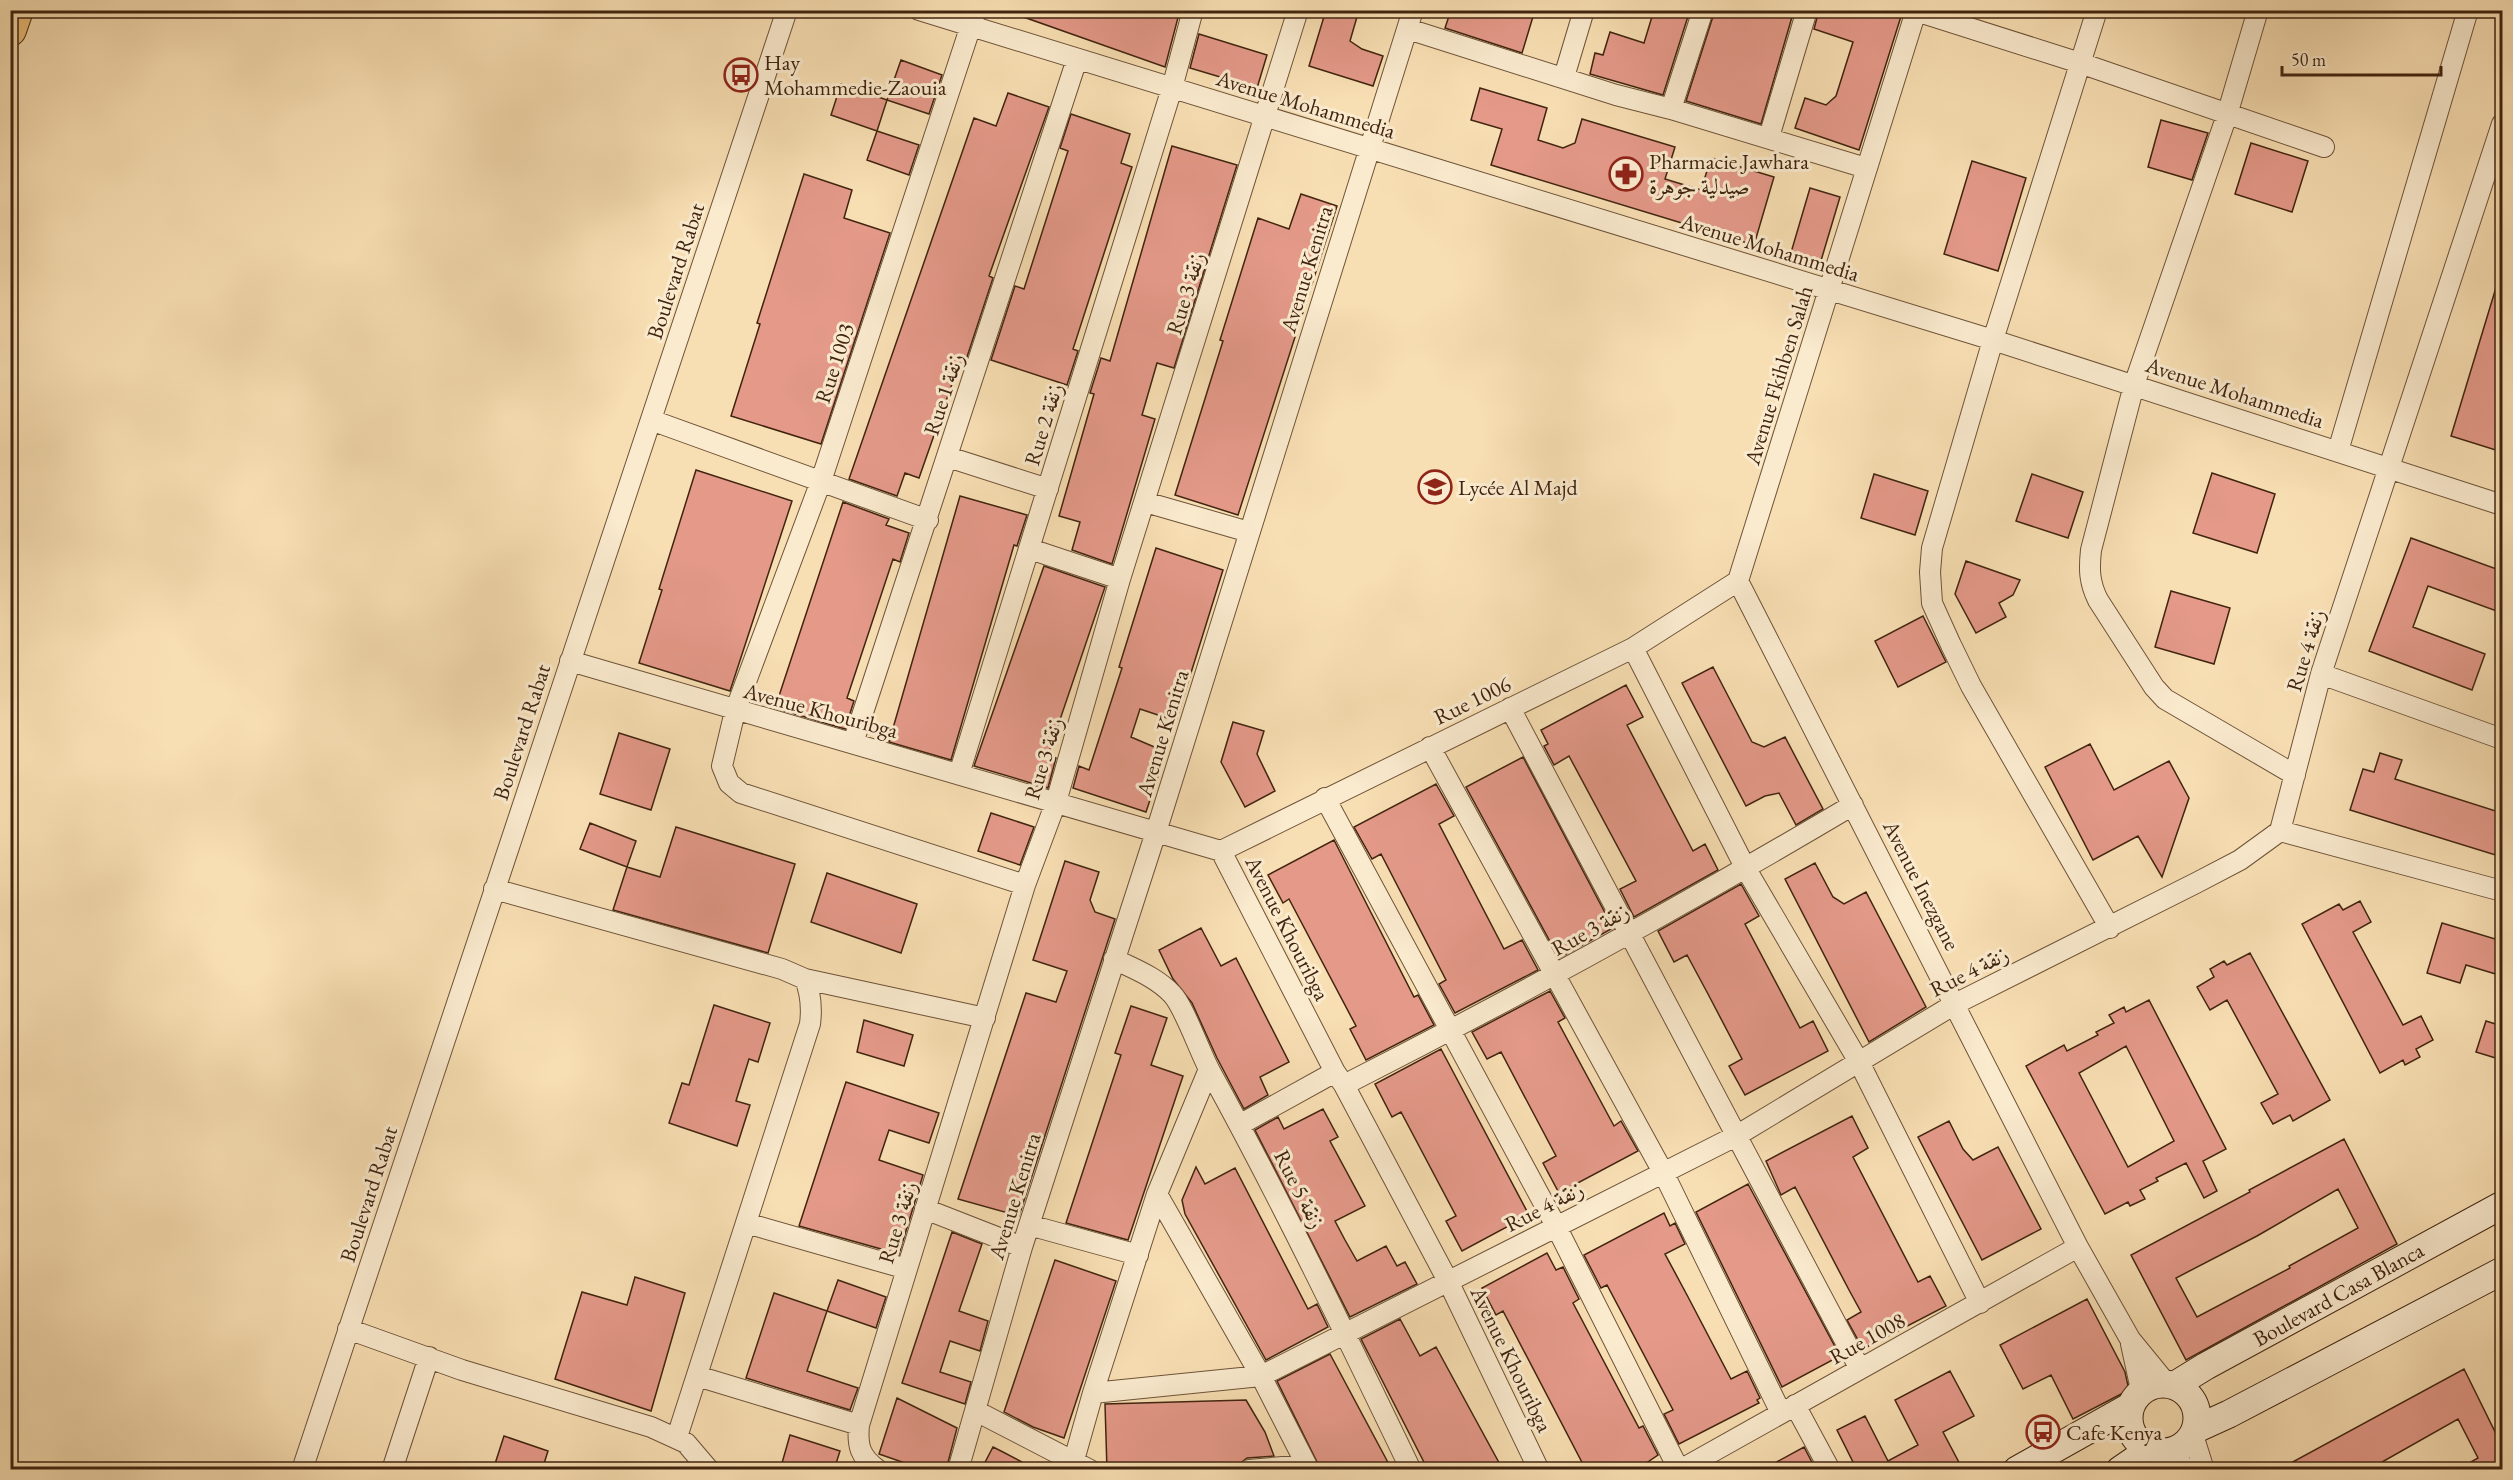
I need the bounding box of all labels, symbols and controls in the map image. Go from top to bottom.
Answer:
scale bar [2282,39,2441,77]
place label: Hay Mohammedie-Zaouia [764,48,947,102]
text: 50 m [2291,48,2326,71]
bus stop icon: Hay Mohammedie-Zaouia [723,57,759,93]
street label: Avenue Mohammedia [1212,63,1399,146]
place label: Pharmacie Jawhara صيدلية جوهرة [1649,147,1809,201]
pharmacy icon: Pharmacie Jawhara صيدلية جوهرة [1608,156,1644,192]
street label: Boulevard Rabat [640,199,711,343]
street label: Avenue Kenitra [1273,202,1340,337]
street label: Avenue Mohammedia [1676,206,1863,289]
street label: Rue 3 زنقة [1159,248,1212,338]
street label: Avenue Fkihben Salah [1737,282,1820,469]
street label: Rue 1003 [808,319,861,407]
street label: Rue 1 زنقة [917,349,970,439]
street label: Avenue Mohammedia [2141,350,2328,435]
street label: Rue 2 زنقة [1017,379,1070,469]
school or university icon: Lycée Al Majd [1417,469,1453,505]
place label: Lycée Al Majd [1458,473,1579,502]
street label: Rue 4 زنقة [2279,605,2332,695]
street label: Boulevard Rabat [486,660,557,804]
street label: Avenue Kenitra [1129,666,1196,801]
street label: Rue 1006 [1429,669,1516,732]
street label: Avenue Khouribga [739,676,902,745]
street label: Rue 3 زنقة [1017,713,1070,803]
street label: Avenue Inezgane [1876,814,1967,955]
street label: Avenue Khouribga [1238,850,1337,1006]
street label: Rue 3 زنقة [1546,896,1634,963]
street label: Rue 4 زنقة [1925,939,2014,1004]
street label: Boulevard Rabat [333,1122,404,1266]
street label: Avenue Kenitra [981,1129,1048,1264]
street label: Rue 5 زنقة [1267,1145,1332,1234]
street label: Rue 4 زنقة [1500,1174,1589,1239]
street label: Rue 3 زنقة [871,1177,924,1267]
street label: Boulevard Casa Blanca [2248,1235,2429,1353]
street label: Avenue Khouribga [1463,1281,1559,1437]
street label: Rue 1008 [1824,1306,1910,1371]
bus stop icon: Cafe Kenya [2025,1414,2061,1450]
place label: Cafe Kenya [2066,1418,2162,1447]

